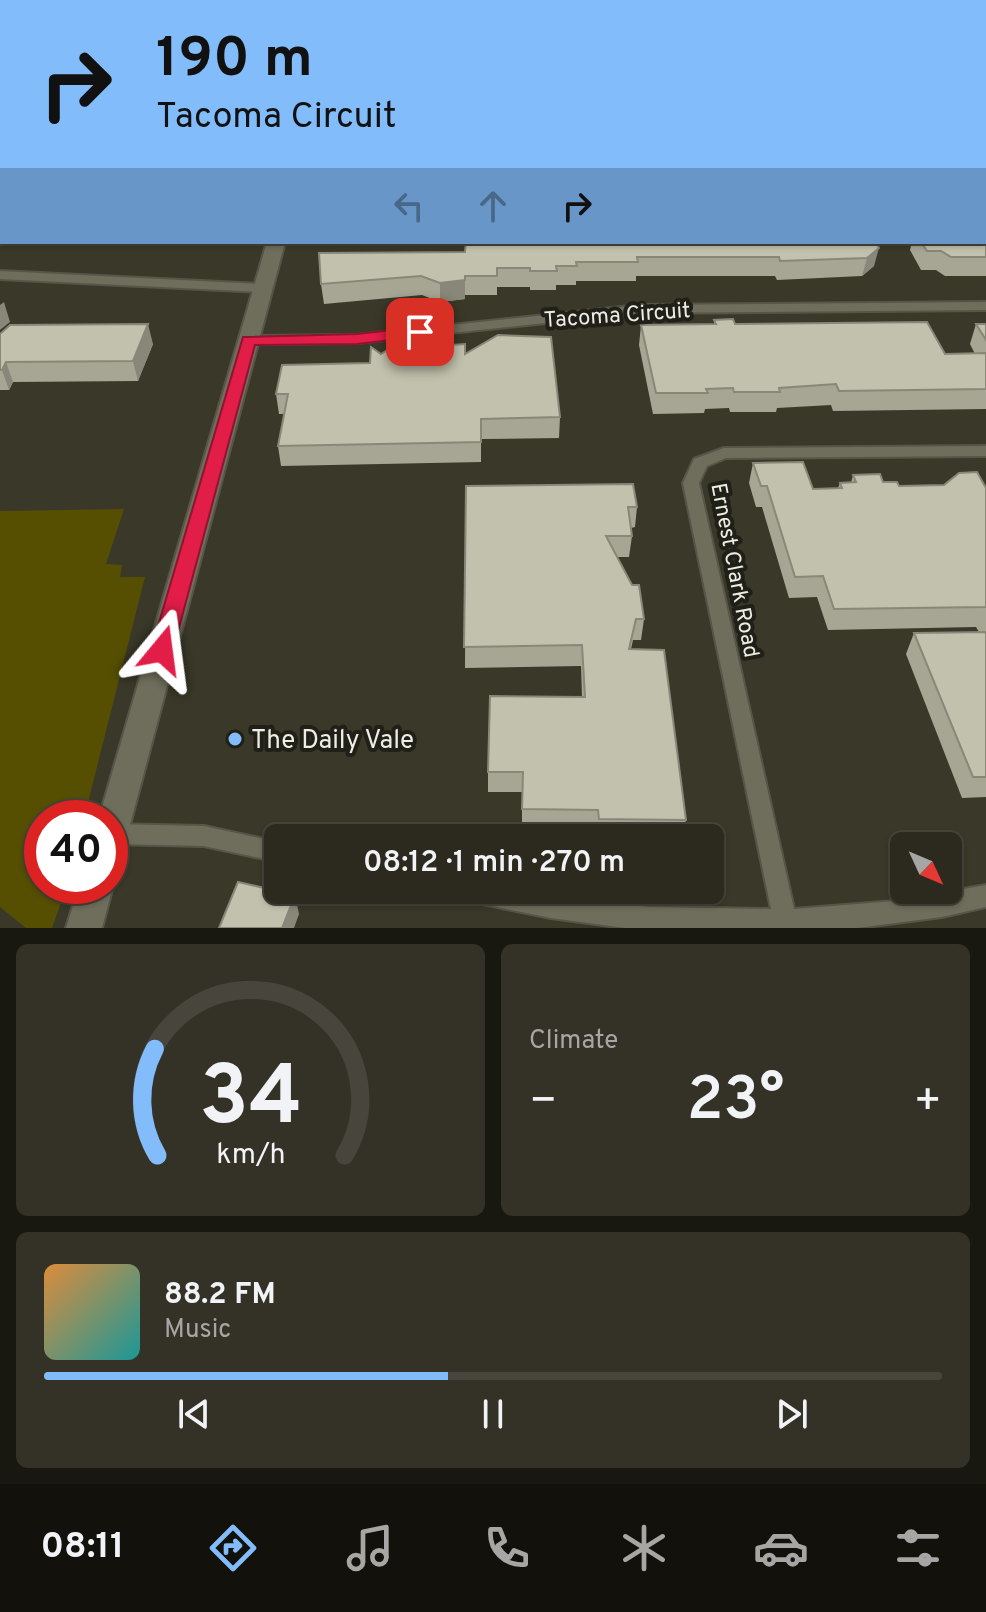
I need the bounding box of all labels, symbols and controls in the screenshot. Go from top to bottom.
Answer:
text: 190 m [156,26,313,96]
icon: right [24,32,128,136]
text: Tacoma Circuit [156,95,397,141]
icon: left [387,184,431,228]
icon: ahead [471,184,515,228]
icon: right [555,184,599,228]
pin [386,298,454,366]
street label: Tacoma Circuit [543,298,691,335]
icon: arrive [398,310,442,354]
street label: Ernest Clark Road [703,481,764,660]
position arrow [120,608,204,692]
place label: The Daily Vale [251,725,414,758]
marker: The Daily Vale [226,730,244,748]
speed limit sign: 40 [24,800,128,904]
north arrow [890,832,962,904]
map controls [890,832,962,904]
text: 08:12 · 1 min · 270 m [363,845,625,882]
text: Climate [529,1025,618,1058]
text: 34 [199,1049,302,1154]
text: 23° [687,1065,784,1141]
text: − [529,1075,557,1131]
text: + [914,1075,942,1131]
text: km/h [216,1138,285,1174]
text: 88.2 FM [164,1277,276,1314]
text: Music [164,1314,231,1347]
icon: previous [172,1392,216,1436]
icon: pause [471,1392,515,1436]
icon: next [770,1392,814,1436]
icon: directions [205,1520,261,1576]
icon: music [342,1520,398,1576]
icon: phone [479,1520,535,1576]
icon: climate [616,1520,672,1576]
icon: car [753,1520,809,1576]
icon: filters [890,1520,946,1576]
text: 08:11 [40,1525,124,1571]

